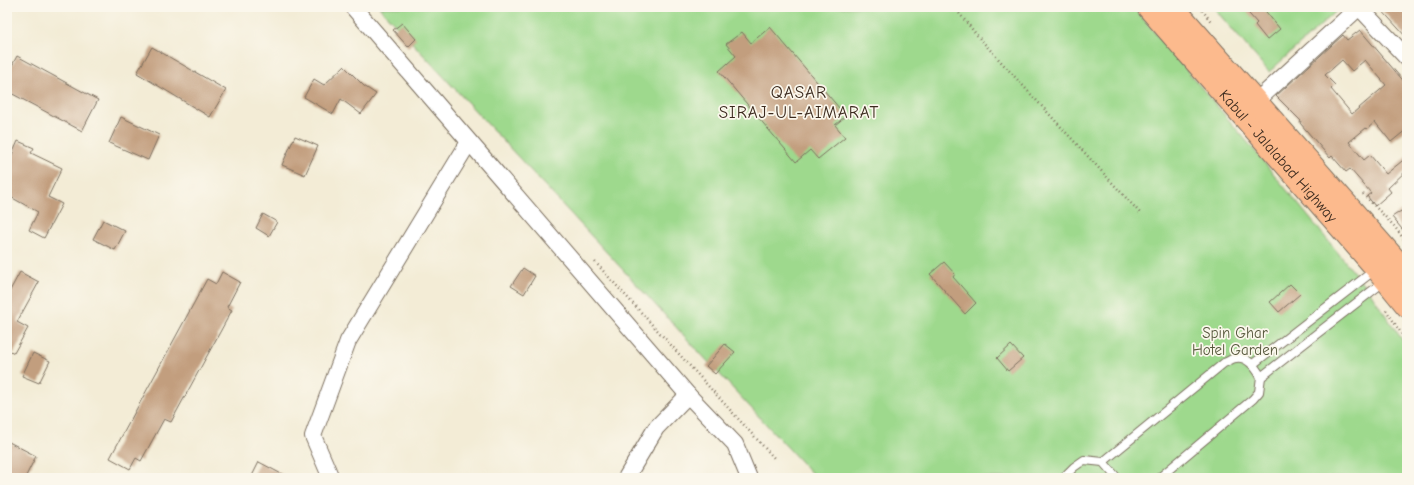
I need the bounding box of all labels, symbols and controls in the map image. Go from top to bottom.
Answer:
district label: QASAR SIRAJ-UL-AIMARAT [719,83,879,122]
street label: Kabul - Jalalabad Highway [1216,86,1341,226]
park label: Spin Ghar Hotel Garden [1192,324,1278,359]

